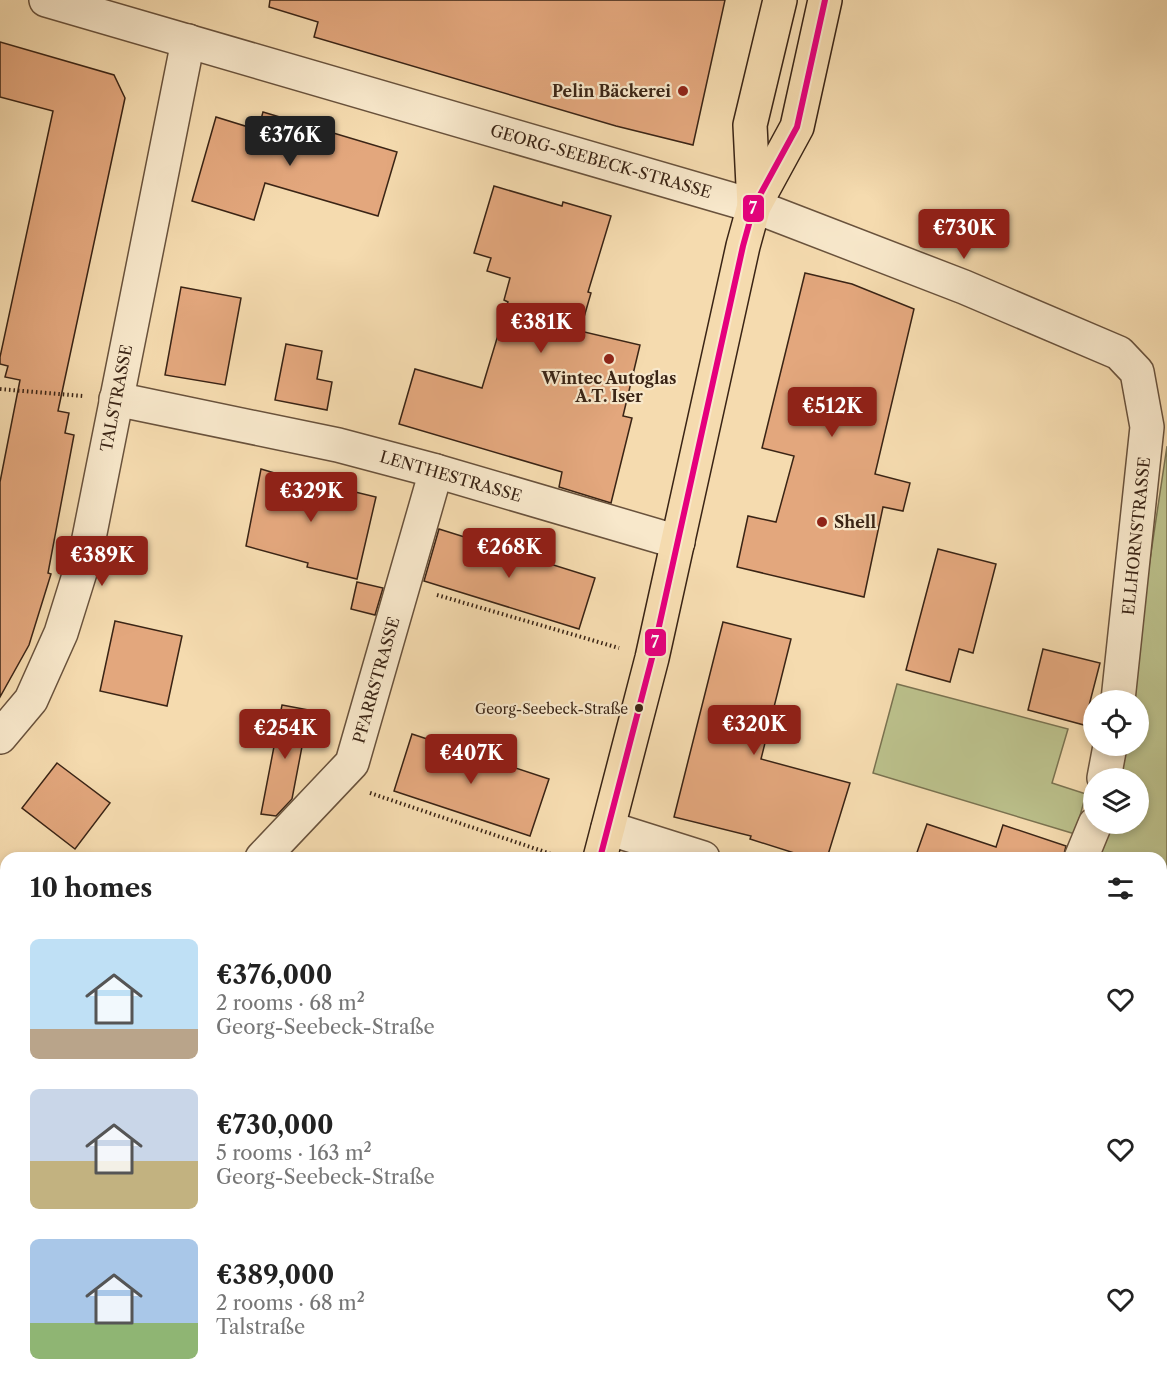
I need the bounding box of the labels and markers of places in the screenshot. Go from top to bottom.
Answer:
place label: Pelin Bäckerei [552,81,671,101]
marker: Pelin Bäckerei [676,84,690,98]
pin: €376K [248,116,332,167]
pin: €730K [922,209,1006,260]
pin: €381K [499,303,583,354]
marker: Wintec Autoglas A.T. Iser [602,352,616,366]
place label: Wintec Autoglas A.T. Iser [541,368,676,406]
pin: €512K [790,387,874,438]
pin: €329K [269,472,353,523]
place label: Shell [834,512,876,532]
marker: Shell [815,515,829,529]
pin: €268K [467,528,551,579]
pin: €389K [60,536,144,587]
place label: Georg-Seebeck-Straße [475,700,628,718]
marker: Georg-Seebeck-Straße [633,702,645,714]
pin: €320K [712,705,796,756]
pin: €254K [243,709,327,760]
pin: €407K [429,734,513,785]

